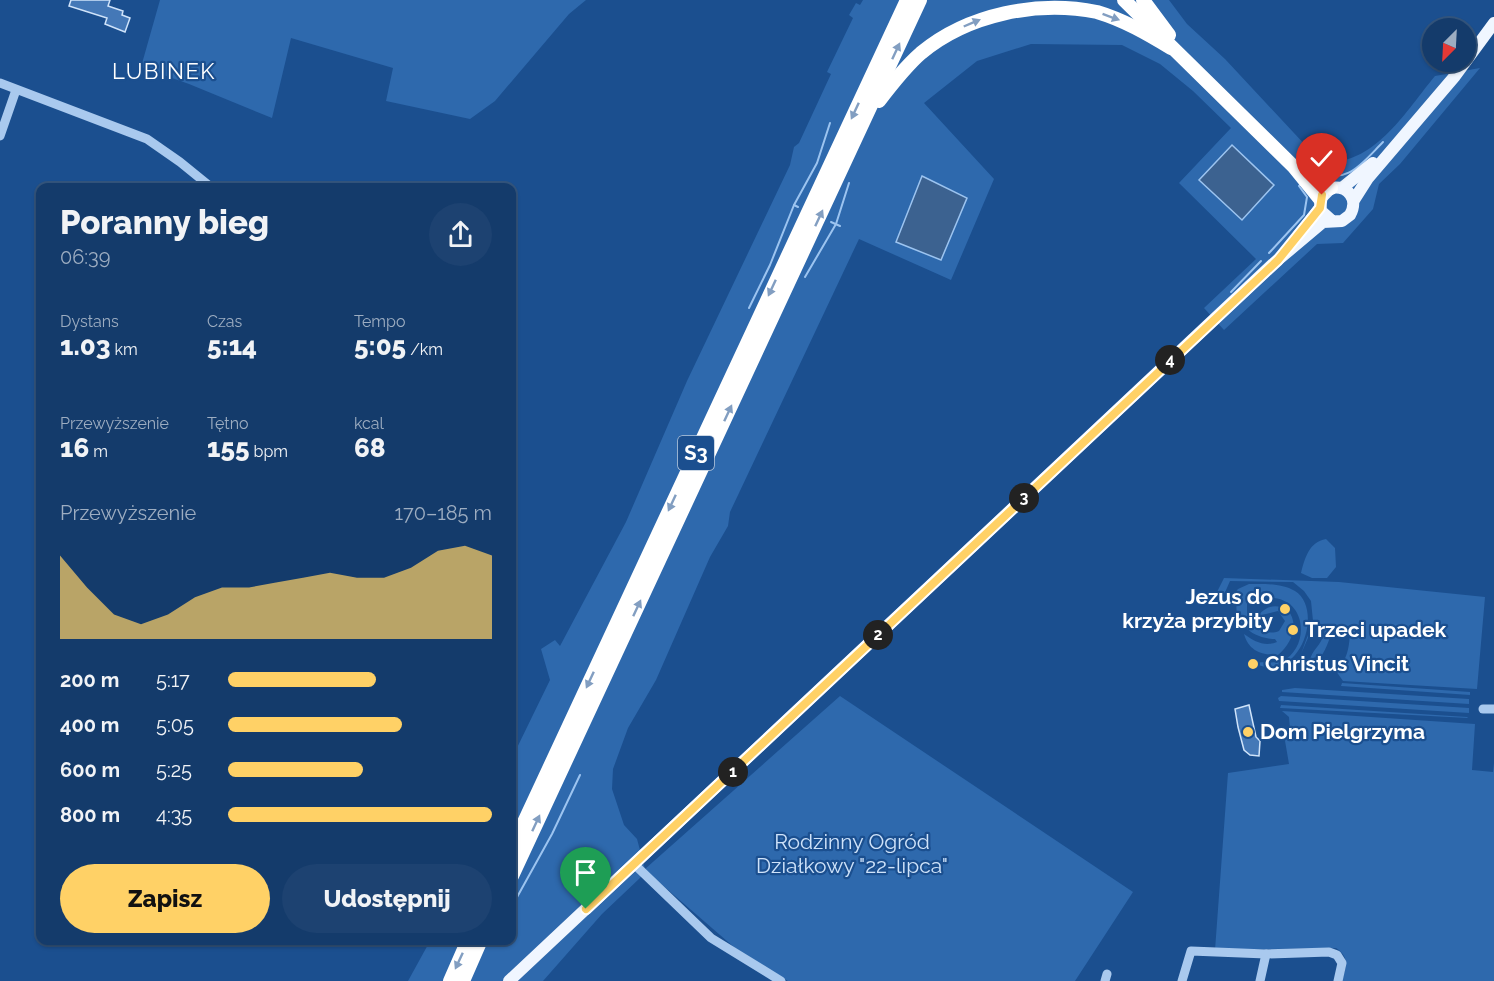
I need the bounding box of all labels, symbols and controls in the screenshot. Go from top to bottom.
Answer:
one-way arrow [1102,13,1120,23]
one-way arrow [963,18,981,27]
north arrow [1422,18,1476,72]
map controls [1422,18,1476,72]
one-way arrow [892,42,901,59]
district label: LUBINEK [112,58,216,84]
one-way arrow [850,103,859,120]
pin [1296,133,1347,195]
icon: check [1305,142,1338,175]
text: Poranny bieg [60,203,269,242]
button: share [429,203,492,266]
one-way arrow [814,209,823,226]
text: 06:39 [60,245,110,269]
one-way arrow [768,280,777,297]
text: Dystans [60,312,119,331]
text: Czas [207,312,242,331]
text: Tempo [354,312,405,331]
text: 1.03 [60,331,110,361]
text: 5:14 [207,331,257,361]
text: 5:05 [354,331,406,361]
text: km [110,340,138,359]
text: /km [406,340,443,359]
pin: 4 [1155,345,1185,375]
text: 4 [1165,350,1175,369]
one-way arrow [723,404,732,421]
text: Przewyższenie [60,414,169,433]
text: Tętno [207,414,249,433]
text: kcal [354,414,384,433]
text: 16 [60,433,89,463]
text: 155 [207,433,249,463]
text: 68 [354,433,386,463]
road number: S3 [678,436,714,470]
text: m [89,442,108,461]
text: bpm [249,442,288,461]
pin: 3 [1009,483,1039,513]
text: 3 [1020,488,1028,507]
one-way arrow [668,495,677,512]
text: Przewyższenie [60,501,196,525]
text: 170–185 m [395,501,492,525]
place label: Jezus do krzyża przybity [1122,584,1273,633]
one-way arrow [632,600,641,617]
marker: Jezus do krzyża przybity [1278,602,1292,616]
place label: Trzeci upadek [1305,617,1447,642]
pin: 2 [863,620,893,650]
marker: Trzeci upadek [1286,623,1300,637]
text: 2 [873,625,883,644]
place label: Christus Vincit [1265,651,1409,676]
marker: Christus Vincit [1246,657,1260,671]
text: 200 m [60,668,119,692]
text: 5:17 [156,668,190,692]
one-way arrow [585,671,594,688]
text: 400 m [60,713,119,737]
text: 5:05 [156,713,194,737]
place label: Dom Pielgrzyma [1260,719,1425,744]
marker: Dom Pielgrzyma [1241,725,1255,739]
pin: 1 [718,757,748,787]
text: 600 m [60,758,120,782]
text: 5:25 [156,758,192,782]
text: 1 [729,762,737,781]
text: 800 m [60,803,120,827]
text: 4:35 [156,803,192,827]
one-way arrow [532,815,541,832]
park label: Rodzinny Ogród Działkowy "22-lipca" [756,829,948,878]
pin [560,847,611,909]
icon: arrive [569,856,602,889]
button: Zapisz [60,864,270,933]
button: Udostępnij [282,864,492,933]
one-way arrow [454,952,464,970]

